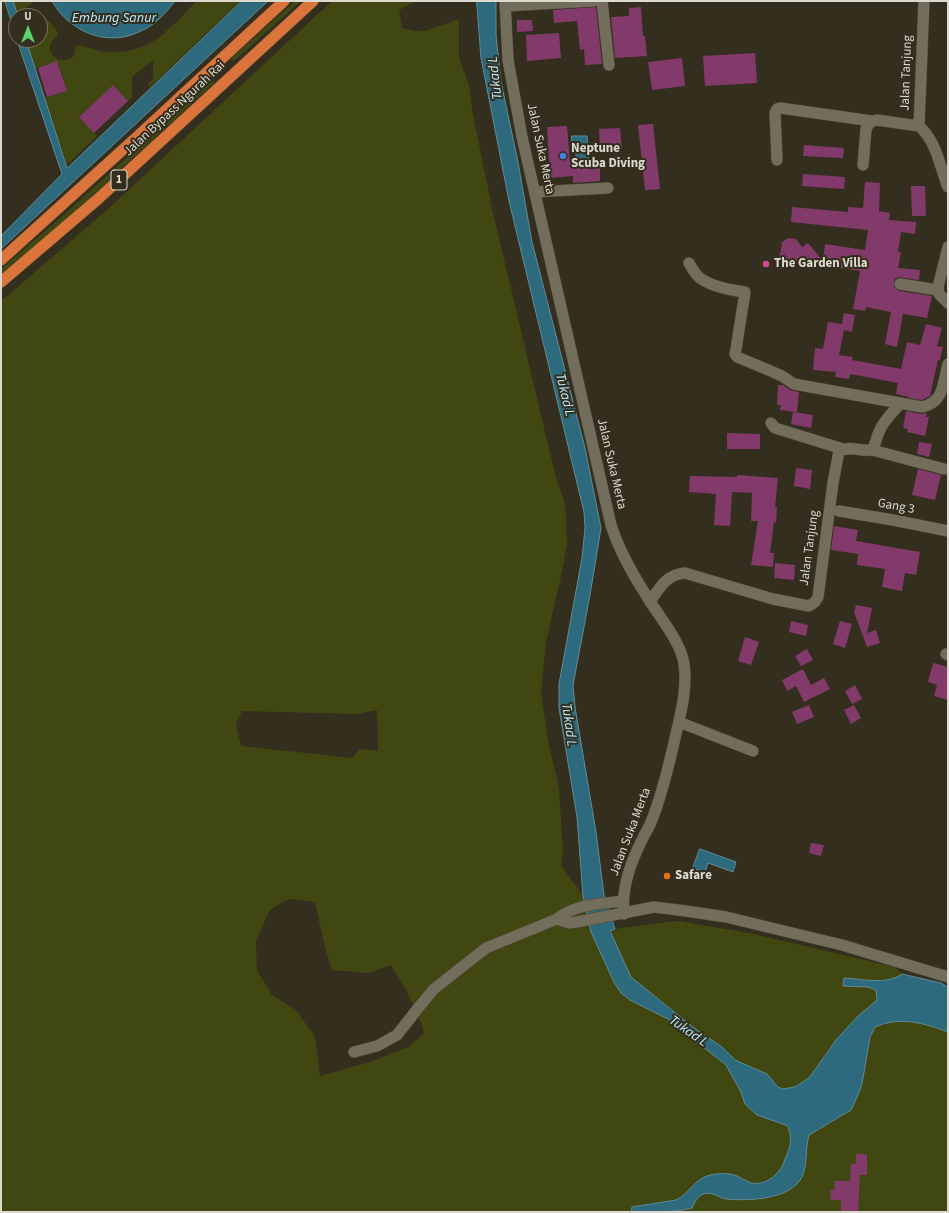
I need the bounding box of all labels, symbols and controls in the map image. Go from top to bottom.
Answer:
north arrow [8,8,48,48]
text: U [24,9,32,24]
water label: Embung Sanur [72,11,156,27]
street label: Jalan Tanjung [898,35,916,111]
water label: Tukad L [485,55,507,101]
street label: Jalan Bypass Ngurah Rai [121,58,229,160]
street label: Jalan Suka Merta [523,102,557,196]
place label: Neptune Scuba Diving [571,141,645,172]
marker: Neptune Scuba Diving [558,151,568,161]
road number: 1 [111,170,127,190]
place label: The Garden Villa [774,256,867,272]
marker: The Garden Villa [761,259,771,269]
water label: Tukad L [551,372,577,418]
street label: Jalan Suka Merta [593,417,629,511]
street label: Gang 3 [876,496,916,518]
street label: Jalan Tanjung [797,509,823,587]
water label: Tukad L [557,702,579,748]
street label: Jalan Suka Merta [607,786,655,878]
place label: Safare [675,868,712,884]
marker: Safare [662,871,672,881]
water label: Tukad L [665,1013,711,1051]

